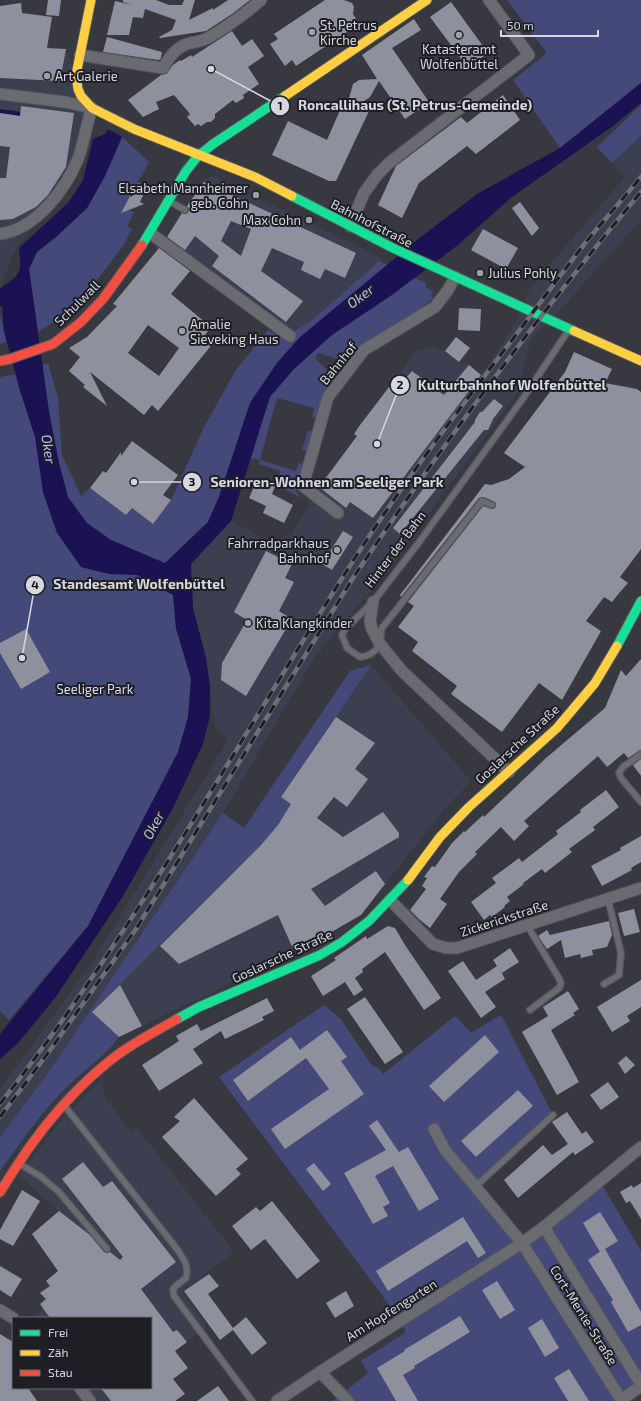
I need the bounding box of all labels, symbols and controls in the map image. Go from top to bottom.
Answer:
scale bar [501,12,598,38]
place label: St. Petrus Kirche [320,17,377,48]
text: 50 m [507,18,534,32]
marker: St. Petrus Kirche [307,27,317,37]
marker: Katasteramt Wolfenbüttel [454,30,464,40]
place label: Katasteramt Wolfenbüttel [420,41,498,72]
place label: Art Galerie [55,68,118,84]
marker: Art Galerie [42,71,52,81]
callout: Roncallihaus (St. Petrus-Gemeinde) [270,93,541,119]
text: Roncallihaus (St. Petrus-Gemeinde) [298,96,532,113]
text: 1 [277,98,283,112]
place label: Elsabeth Mannheimer geb. Cohn [118,180,248,211]
marker: Elsabeth Mannheimer geb. Cohn [251,190,261,200]
street label: Bahnhofstraße [328,195,416,251]
place label: Max Cohn [243,212,301,228]
marker: Max Cohn [304,215,314,225]
place label: Julius Pohly [488,265,557,281]
marker: Julius Pohly [475,268,485,278]
street label: Schulwall [51,277,103,329]
water label: Oker [343,280,377,312]
place label: Amalie Sieveking Haus [190,316,279,347]
marker: Amalie Sieveking Haus [177,326,187,336]
street label: Bahnhof [316,338,361,388]
callout: Kulturbahnhof Wolfenbüttel [390,372,614,398]
text: Kulturbahnhof Wolfenbüttel [418,376,607,393]
text: 2 [397,377,404,391]
water label: Oker [38,433,60,465]
callout: Senioren-Wohnen am Seeliger Park [182,469,452,495]
text: Senioren-Wohnen am Seeliger Park [210,473,444,490]
text: 3 [189,474,196,488]
street label: Hinter der Bahn [361,508,429,590]
place label: Fahrradparkhaus Bahnhof [227,535,330,566]
marker: Fahrradparkhaus Bahnhof [332,545,342,555]
callout: Standesamt Wolfenbüttel [25,572,233,598]
text: Standesamt Wolfenbüttel [53,575,225,592]
text: 4 [31,577,39,591]
place label: Kita Klangkinder [256,615,352,631]
marker: Kita Klangkinder [243,618,253,628]
park label: Seeliger Park [57,681,134,697]
street label: Goslarsche Straße [472,701,562,787]
water label: Oker [139,808,168,842]
street label: Zickerickstraße [458,896,550,940]
street label: Goslarsche Straße [229,926,335,986]
street label: Cort-Mente-Straße [547,1262,621,1368]
street label: Am Hopfengarten [342,1276,440,1344]
legend [12,1317,152,1389]
text: Frei [48,1325,68,1339]
text: Zäh [48,1345,68,1359]
text: Stau [48,1365,73,1379]

